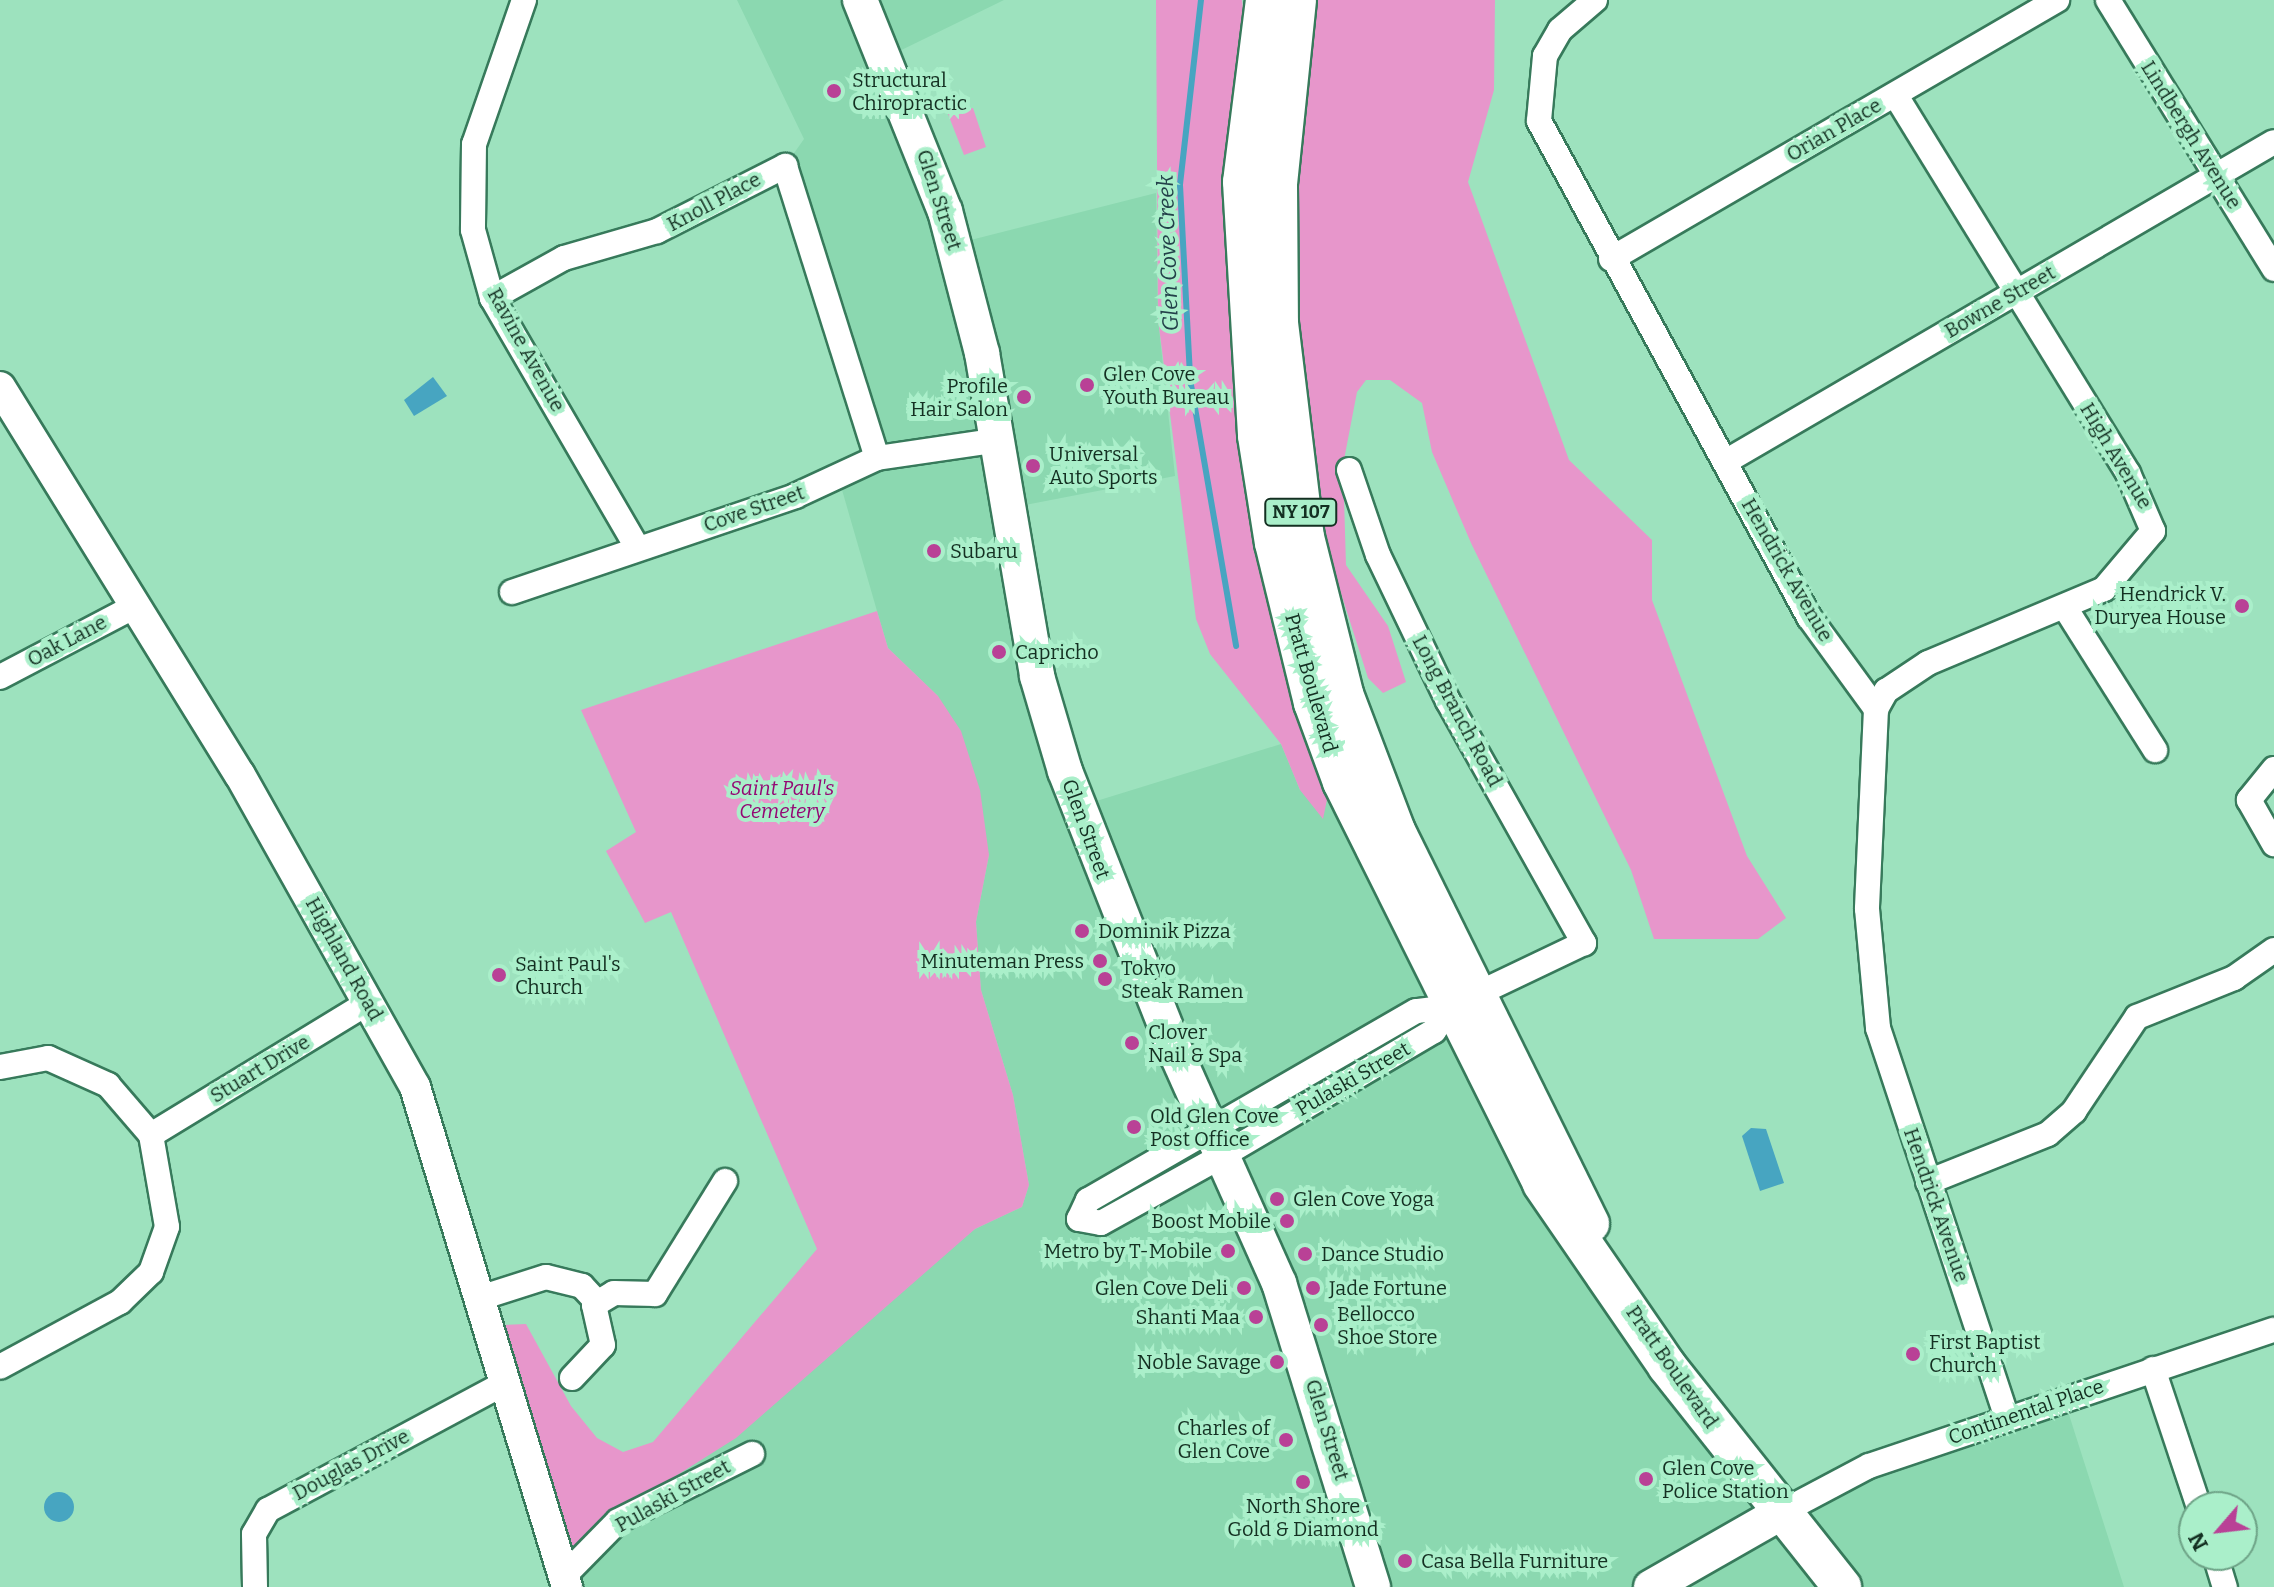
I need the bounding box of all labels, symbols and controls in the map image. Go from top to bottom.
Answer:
street label: Lindbergh Avenue [2136,57,2246,213]
place label: Structural Chiropractic [852,68,967,115]
marker: Structural Chiropractic [823,80,845,102]
street label: Orian Place [1782,93,1886,167]
street label: Glen Street [911,147,967,253]
street label: Knoll Place [663,167,765,237]
water label: Glen Cove Creek [1152,174,1184,332]
street label: Bowne Street [1940,261,2060,343]
street label: Ravine Avenue [482,284,570,416]
place label: Glen Cove Youth Bureau [1103,362,1229,409]
place label: Profile Hair Salon [910,374,1008,421]
marker: Glen Cove Youth Bureau [1078,376,1096,394]
marker: Profile Hair Salon [1015,388,1033,406]
street label: High Avenue [2075,399,2157,513]
place label: Universal Auto Sports [1049,442,1158,489]
marker: Universal Auto Sports [1024,457,1042,475]
street label: Cove Street [700,481,808,537]
street label: Hendrick Avenue [1736,494,1838,646]
road number: NY 107 [1263,498,1339,526]
place label: Subaru [950,539,1018,563]
marker: Subaru [925,542,943,560]
place label: Hendrick V. Duryea House [2094,582,2226,629]
marker: Hendrick V. Duryea House [2233,597,2251,615]
street label: Oak Lane [23,610,111,672]
street label: Pratt Boulevard [1280,611,1342,755]
street label: Long Branch Road [1407,631,1507,791]
place label: Capricho [1015,640,1099,664]
marker: Capricho [990,643,1008,661]
park label: Saint Paul's Cemetery [730,776,834,823]
street label: Glen Street [1057,776,1115,882]
street label: Highland Road [300,893,388,1025]
place label: Dominik Pizza [1098,919,1231,943]
marker: Dominik Pizza [1073,922,1091,940]
place label: Minuteman Press [920,949,1084,973]
place label: Saint Paul's Church [515,952,621,999]
marker: Minuteman Press [1091,952,1109,970]
place label: Tokyo Steak Ramen [1121,956,1243,1003]
marker: Saint Paul's Church [490,966,508,984]
marker: Tokyo Steak Ramen [1096,970,1114,988]
place label: Clover Nail & Spa [1148,1020,1242,1067]
street label: Stuart Drive [206,1030,314,1108]
marker: Clover Nail & Spa [1123,1034,1141,1052]
street label: Pulaski Street [1292,1037,1414,1121]
place label: Old Glen Cove Post Office [1150,1104,1279,1151]
marker: Old Glen Cove Post Office [1125,1118,1143,1136]
street label: Hendrick Avenue [1898,1125,1974,1285]
place label: Glen Cove Yoga [1293,1187,1434,1211]
marker: Glen Cove Yoga [1268,1190,1286,1208]
place label: Boost Mobile [1151,1209,1271,1233]
marker: Boost Mobile [1278,1212,1296,1230]
place label: Metro by T-Mobile [1044,1239,1212,1263]
marker: Metro by T-Mobile [1219,1242,1237,1260]
place label: Dance Studio [1321,1242,1444,1266]
marker: Dance Studio [1296,1245,1314,1263]
place label: Glen Cove Deli [1095,1276,1228,1300]
place label: Jade Fortune [1329,1276,1447,1300]
marker: Glen Cove Deli [1235,1279,1253,1297]
marker: Jade Fortune [1304,1279,1322,1297]
street label: Pratt Boulevard [1621,1301,1723,1433]
place label: Bellocco Shoe Store [1337,1302,1437,1349]
place label: Shanti Maa [1135,1305,1240,1329]
marker: Shanti Maa [1247,1308,1265,1326]
marker: Bellocco Shoe Store [1312,1316,1330,1334]
place label: First Baptist Church [1929,1330,2041,1377]
marker: First Baptist Church [1904,1345,1922,1363]
place label: Noble Savage [1137,1350,1261,1374]
marker: Noble Savage [1268,1353,1286,1371]
street label: Continental Place [1945,1374,2107,1450]
street label: Glen Street [1300,1377,1354,1483]
place label: Charles of Glen Cove [1177,1416,1270,1463]
street label: Douglas Drive [289,1424,413,1506]
marker: Charles of Glen Cove [1277,1431,1295,1449]
street label: Pulaski Street [611,1455,735,1537]
place label: Glen Cove Police Station [1662,1456,1789,1503]
marker: Glen Cove Police Station [1637,1470,1655,1488]
marker: North Shore Gold & Diamond [1294,1473,1312,1491]
north arrow [2178,1491,2258,1571]
place label: North Shore Gold & Diamond [1227,1494,1379,1541]
text: N [2182,1528,2214,1555]
place label: Casa Bella Furniture [1421,1549,1608,1573]
marker: Casa Bella Furniture [1396,1552,1414,1570]

